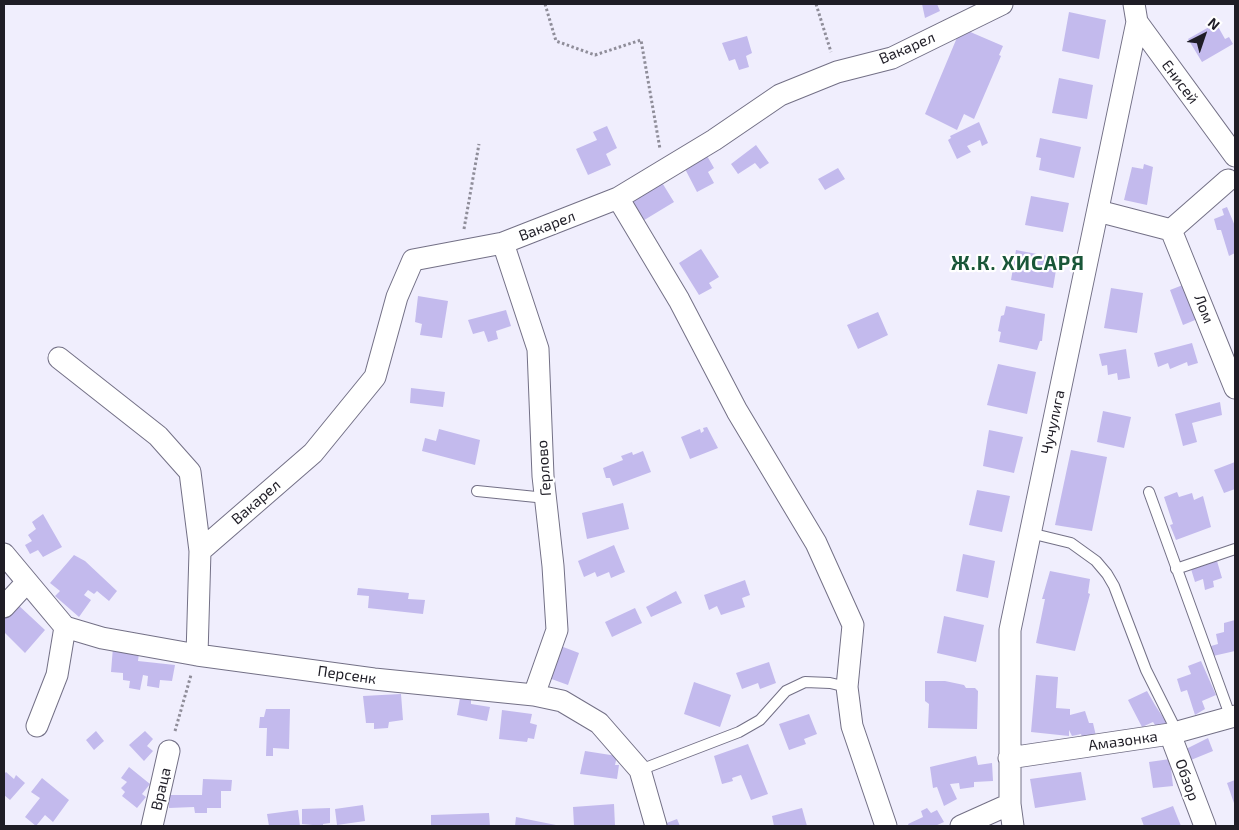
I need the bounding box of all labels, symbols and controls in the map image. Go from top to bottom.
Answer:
north arrow [1179,10,1229,60]
text: N [1205,14,1224,33]
street label: Вакарел [876,28,938,68]
street label: Енисей [1158,57,1202,107]
street label: Вакарел [516,207,578,245]
district label: Ж.К. ХИСАРЯ [950,251,1086,275]
street label: Лом [1190,292,1218,326]
street label: Чучулига [1037,388,1069,456]
street label: Герлово [533,439,555,497]
street label: Вакарел [228,476,284,528]
street label: Персенк [317,662,377,688]
street label: Амазонка [1087,727,1159,755]
street label: Обзор [1171,757,1203,803]
street label: Враца [147,766,175,812]

